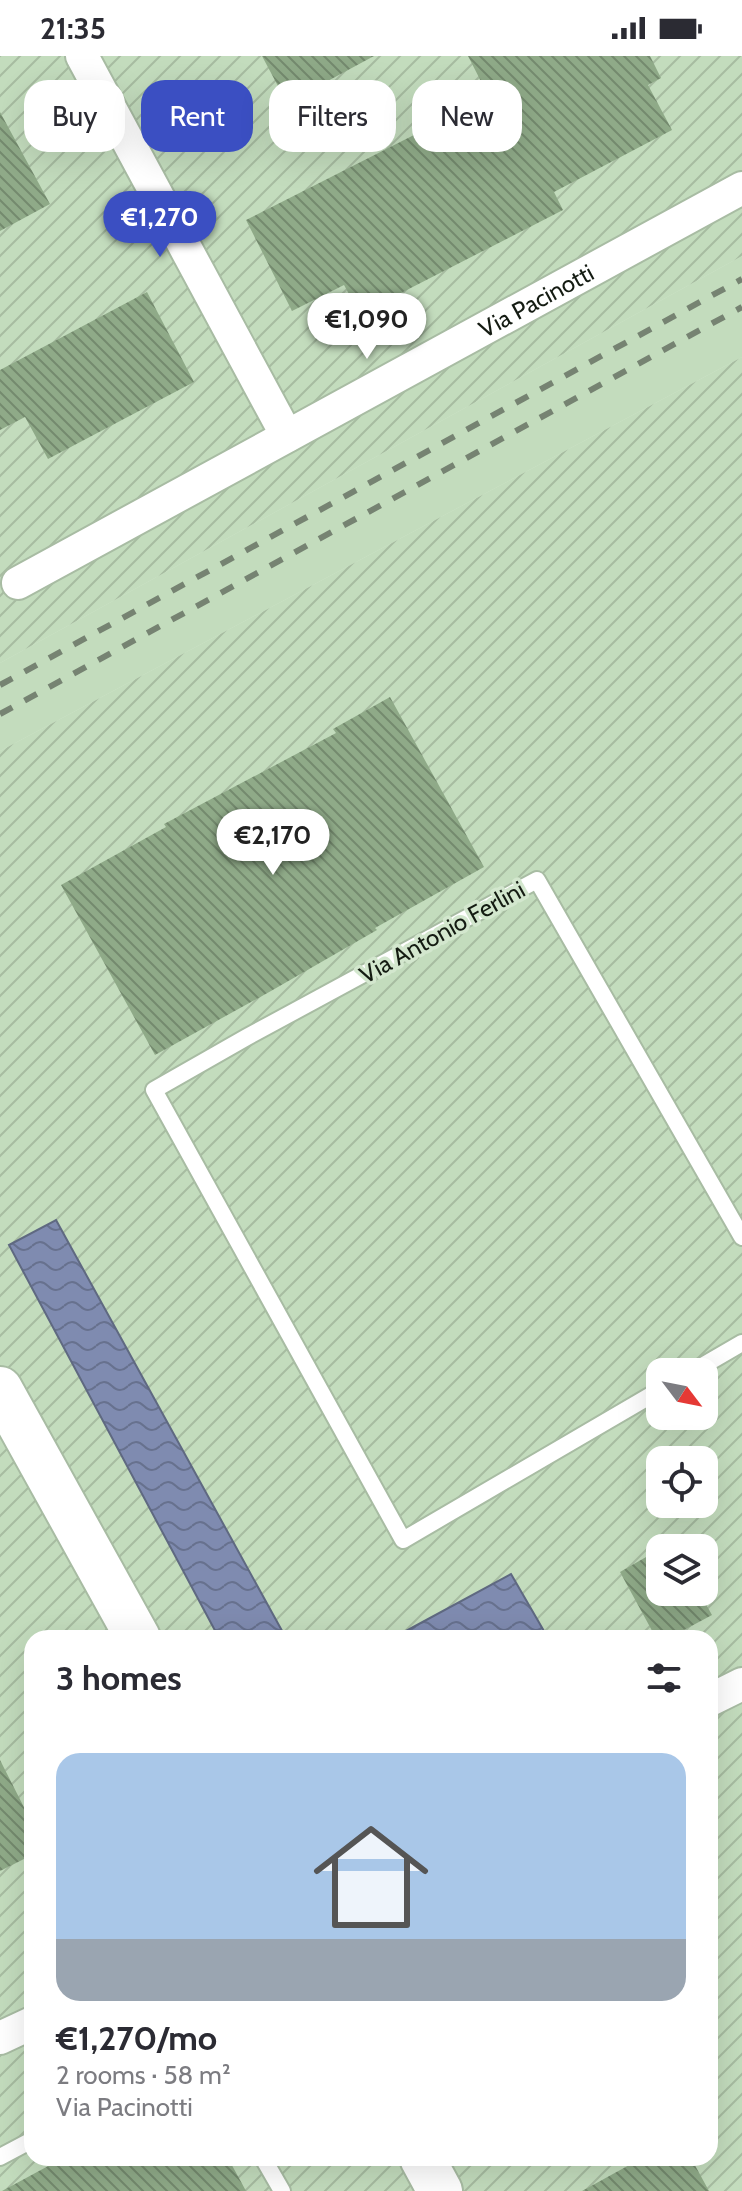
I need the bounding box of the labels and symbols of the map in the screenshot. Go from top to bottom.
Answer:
pin: €1,270 [95,191,225,259]
street label: Via Pacinotti [473,257,598,343]
pin: €1,090 [302,293,432,361]
pin: €2,170 [208,809,338,877]
street label: Via Antonio Ferlini [354,875,530,989]
north arrow [646,1358,718,1430]

